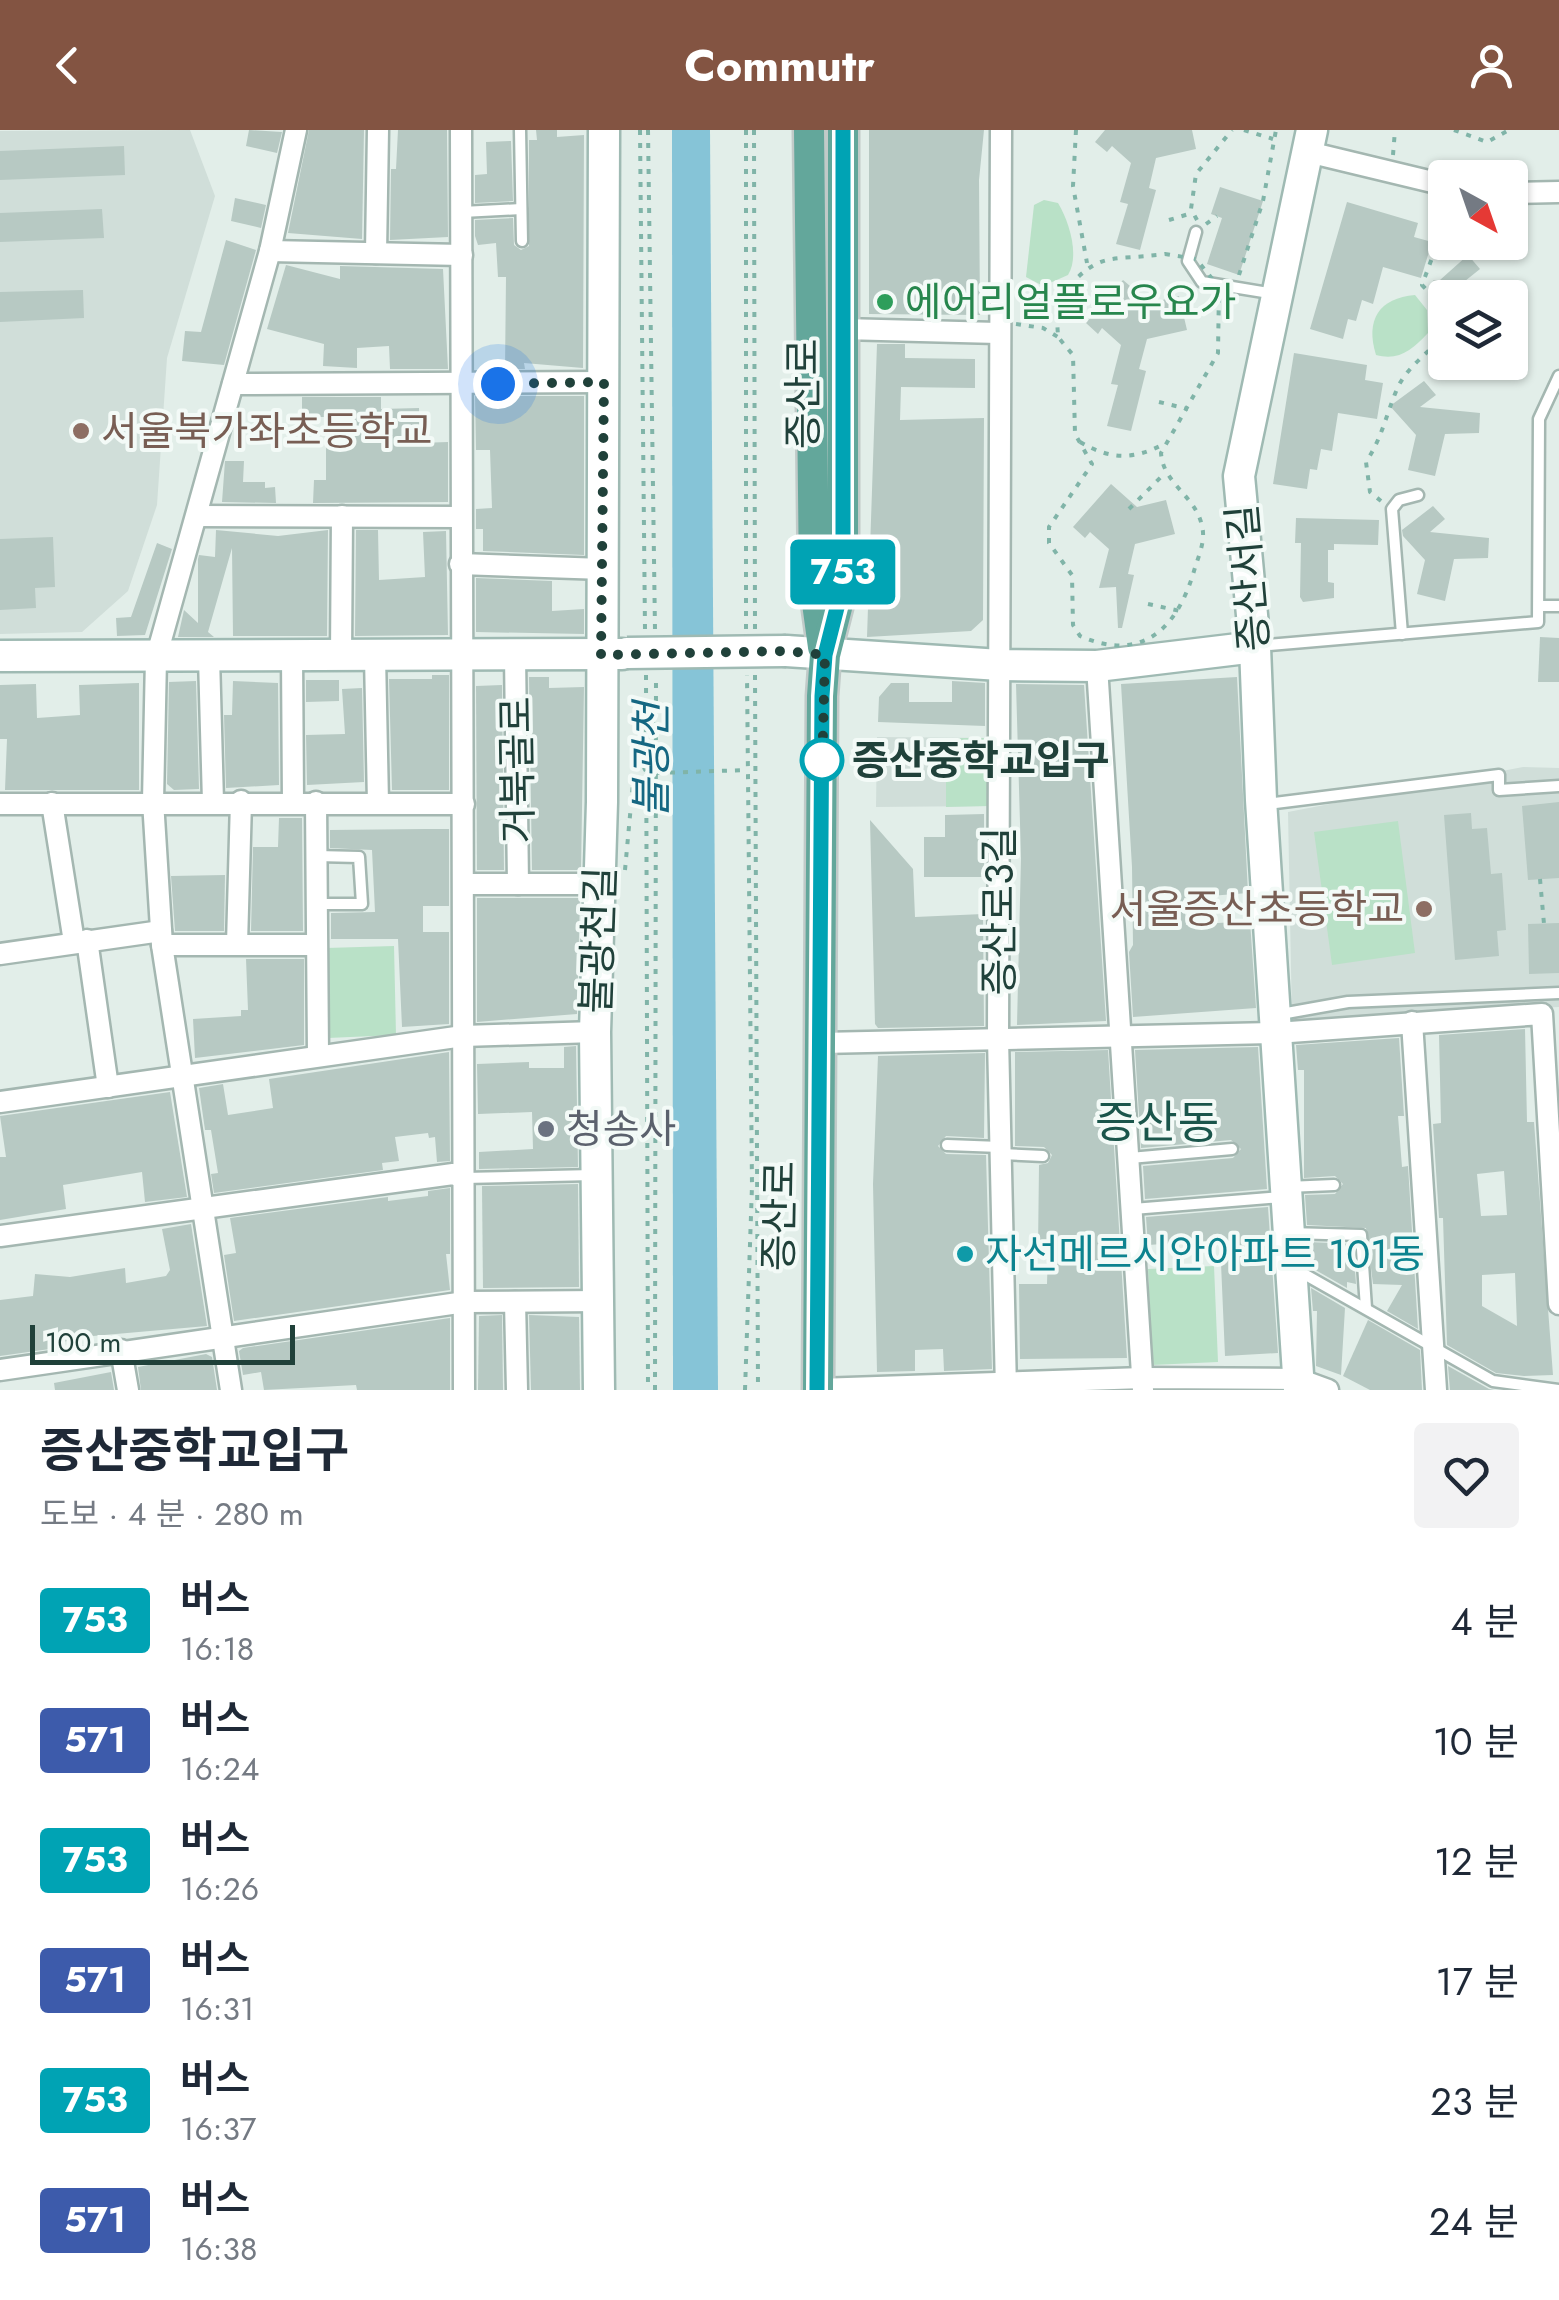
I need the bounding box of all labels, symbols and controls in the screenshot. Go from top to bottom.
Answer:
text: Commutr [684,33,875,98]
icon: back [40,38,95,93]
icon: person [1464,38,1519,93]
north arrow [1428,160,1528,260]
map controls [1428,160,1528,380]
place label: 에어리얼플로우요가 [905,273,1236,331]
button: layers [1428,280,1528,380]
marker: 에어리얼플로우요가 [874,291,896,313]
street label: 증산로 [774,339,832,449]
your location [473,359,523,409]
place label: 서울북가좌초등학교 [101,402,432,460]
marker: 서울북가좌초등학교 [70,420,92,442]
street label: 증산서길 [1213,502,1283,654]
line badge: 753 [786,540,900,604]
text: 753 [810,547,876,597]
street label: 거북골로 [487,696,547,844]
water label: 불광천 [621,698,682,818]
place label: 증산중학교입구 [852,731,1110,789]
marker: 증산중학교입구 [801,739,843,781]
street label: 증산로3길 [970,826,1028,996]
street label: 불광천길 [566,865,630,1015]
place label: 서울증산초등학교 [1110,880,1404,938]
marker: 서울증산초등학교 [1413,898,1435,920]
district label: 증산동 [1095,1090,1219,1155]
place label: 청송사 [566,1100,676,1158]
marker: 청송사 [535,1118,557,1140]
street label: 증산로 [749,1160,809,1272]
place label: 자선메르시안아파트 101동 [985,1225,1425,1283]
marker: 자선메르시안아파트 101동 [954,1243,976,1265]
scale bar [30,1320,295,1364]
text: 100 m [45,1322,121,1363]
text: 증산중학교입구 [40,1416,349,1485]
button: heart [1414,1423,1519,1528]
text: 도보 · 4 분 · 280 m [40,1491,304,1537]
text: 버스 [180,1571,250,1626]
text: 4 분 [1450,1594,1519,1649]
text: 753 [62,1595,128,1645]
text: 16:18 [180,1626,254,1672]
text: 버스 [180,1691,250,1746]
text: 10 분 [1433,1714,1519,1769]
text: 571 [64,1715,126,1765]
text: 16:24 [180,1746,259,1792]
text: 버스 [180,1811,250,1866]
text: 12 분 [1434,1834,1519,1889]
text: 753 [62,1835,128,1885]
text: 16:26 [180,1866,259,1912]
text: 버스 [180,1931,250,1986]
text: 17 분 [1436,1954,1519,2009]
text: 571 [64,1955,126,2005]
text: 16:31 [180,1986,254,2032]
text: 버스 [180,2051,250,2106]
text: 23 분 [1430,2074,1519,2129]
text: 753 [62,2075,128,2125]
text: 16:37 [180,2106,256,2152]
text: 버스 [180,2171,250,2226]
text: 24 분 [1429,2194,1519,2249]
text: 571 [64,2195,126,2245]
text: 16:38 [180,2226,257,2272]

